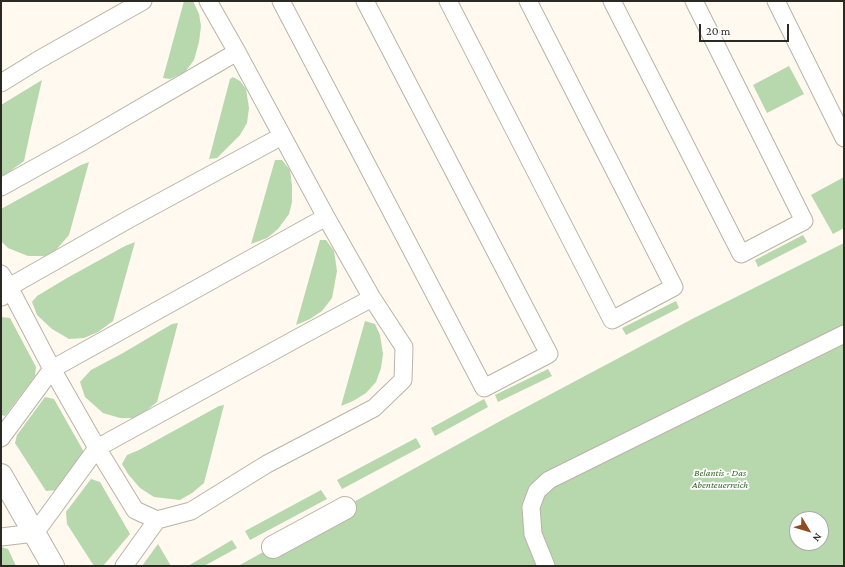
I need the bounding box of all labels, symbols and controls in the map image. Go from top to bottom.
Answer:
scale bar [701,16,791,42]
text: 20 m [706,24,730,38]
park label: Belantis - Das Abenteuerreich [692,467,748,490]
north arrow [789,511,829,551]
text: N [811,531,825,544]

